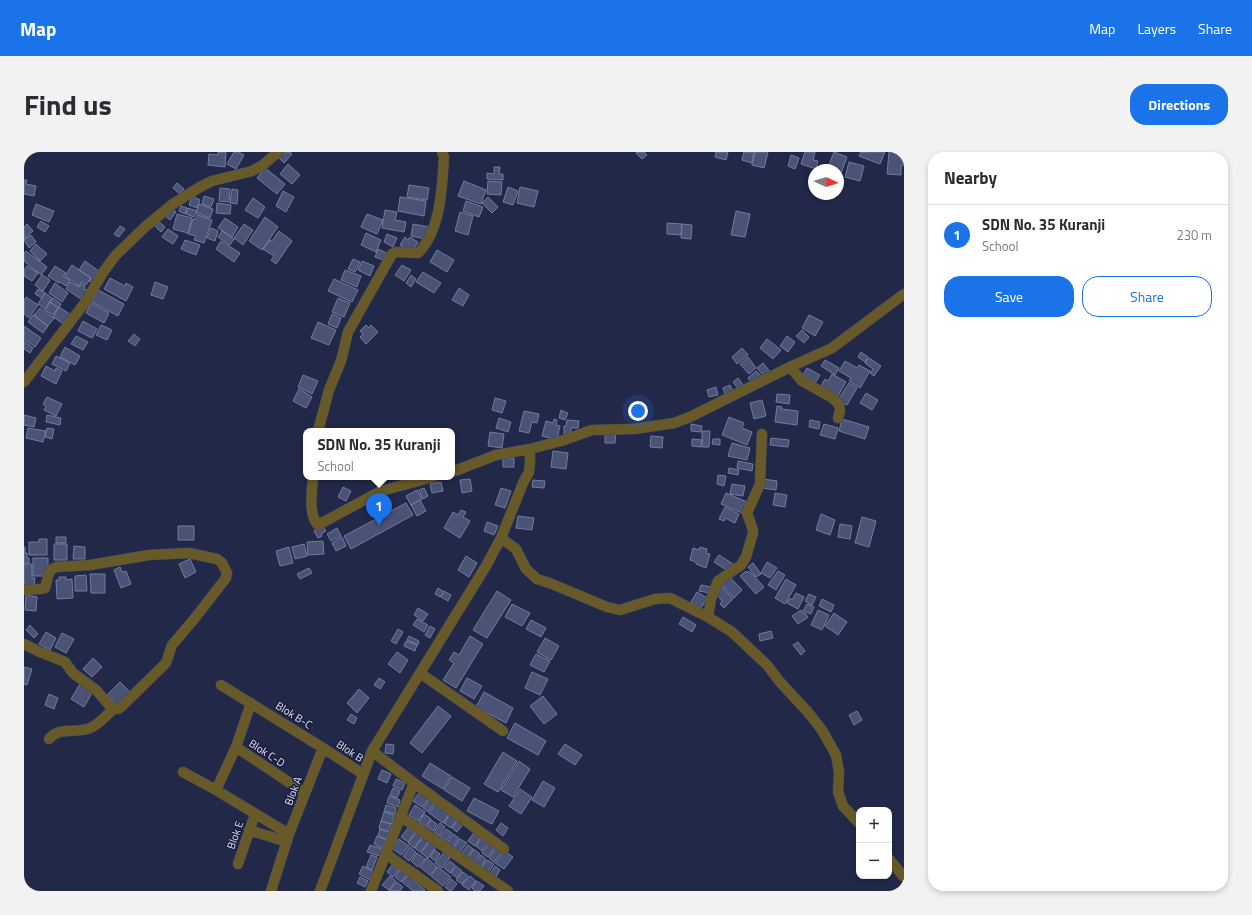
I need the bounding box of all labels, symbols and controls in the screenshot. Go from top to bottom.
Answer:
text: Map [20,14,56,43]
text: Map [1089,18,1115,39]
text: Layers [1137,18,1176,39]
text: Share [1198,18,1232,39]
text: Find us [24,83,112,126]
button: Directions [1130,84,1228,125]
north arrow [808,164,844,200]
text: Nearby [944,165,997,191]
text: SDN No. 35 Kuranji [982,213,1105,236]
text: 1 [953,225,961,245]
text: 230 m [1176,225,1212,245]
text: School [982,236,1018,256]
button: Save [944,276,1074,317]
button: Share [1082,276,1212,317]
your location [628,401,648,421]
popup [303,428,455,480]
text: SDN No. 35 Kuranji [317,433,441,456]
text: School [317,456,354,476]
pin: 1 [366,493,392,526]
street label: Blok B-C [273,698,315,732]
street label: Blok C-D [246,735,288,771]
street label: Blok B [333,736,367,766]
street label: Blok A [280,774,306,808]
map controls [856,807,892,879]
button: + [856,807,892,843]
street label: Blok E [223,819,247,851]
button: − [856,843,892,879]

